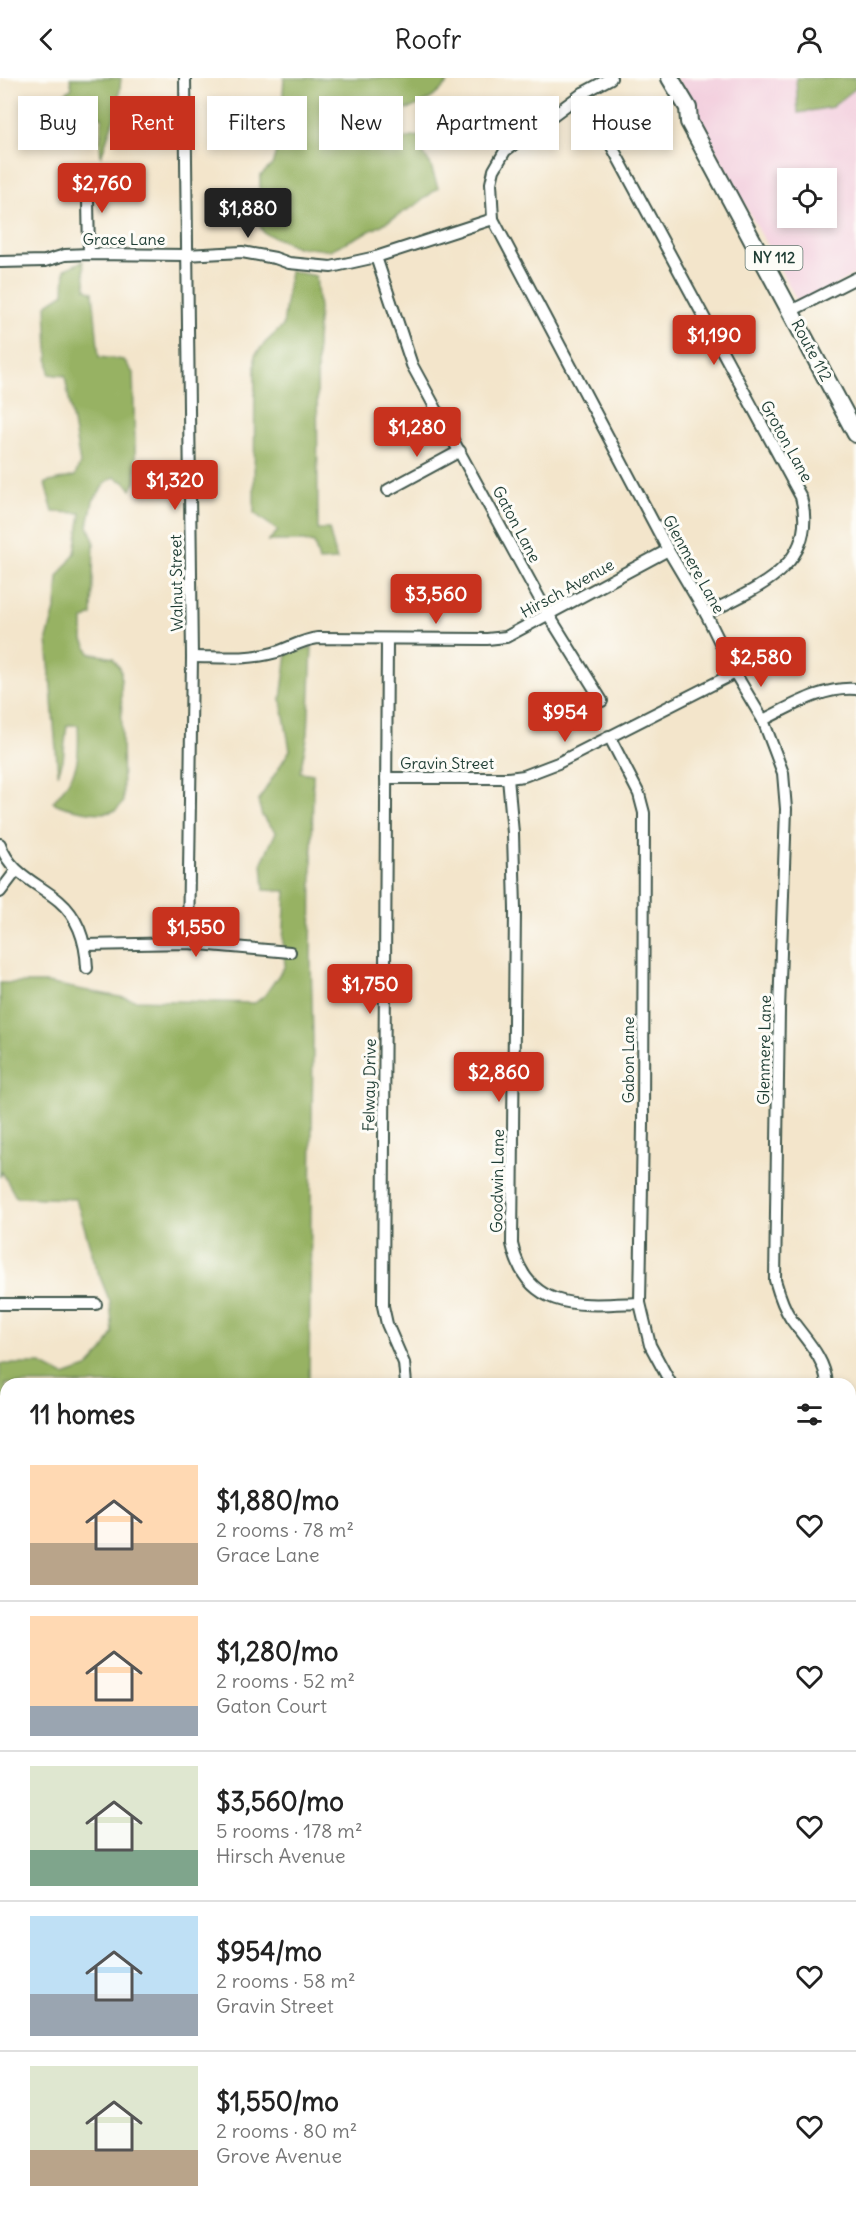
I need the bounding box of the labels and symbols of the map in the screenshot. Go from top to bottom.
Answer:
pin: $2,760 [53,163,151,214]
pin: $1,880 [199,188,297,239]
street label: Grace Lane [83,229,165,249]
road number: NY 112 [746,246,802,270]
pin: $1,190 [665,315,763,366]
street label: Route 112 [787,315,837,385]
street label: Groton Lane [756,397,818,485]
pin: $1,280 [368,407,466,458]
pin: $1,320 [126,460,224,511]
street label: Gaton Lane [489,482,545,566]
street label: Glenmere Lane [659,511,729,617]
street label: Walnut Street [165,534,187,632]
street label: Hirsch Avenue [517,554,617,622]
pin: $3,560 [387,574,485,625]
pin: $2,580 [712,637,810,688]
pin: $954 [529,692,601,743]
street label: Gravin Street [400,753,495,773]
pin: $1,550 [147,907,245,958]
pin: $1,750 [321,964,419,1015]
street label: Glenmere Lane [753,995,775,1105]
street label: Gabon Lane [618,1016,638,1104]
street label: Felway Drive [358,1038,380,1132]
pin: $2,860 [450,1052,548,1103]
street label: Goodwin Lane [486,1129,508,1233]

